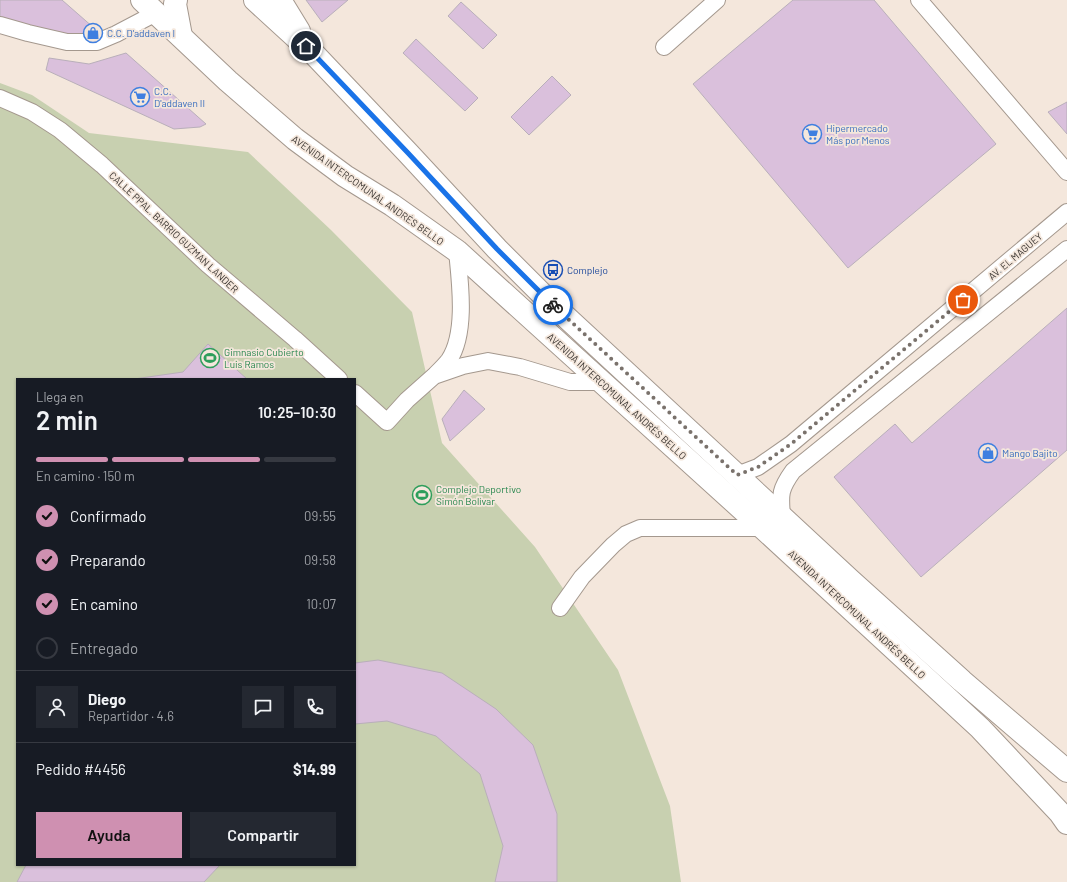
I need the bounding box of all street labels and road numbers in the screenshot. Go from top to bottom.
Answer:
street label: AVENIDA INTERCOMUNAL ANDRÉS BELLO [290,133,446,247]
street label: CALLE PPAL. BARRIO GUZMAN LANDER [107,169,241,295]
street label: AV. EL MAGUEY [986,230,1045,282]
street label: AVENIDA INTERCOMUNAL ANDRÉS BELLO [545,330,689,462]
street label: AVENIDA INTERCOMUNAL ANDRÉS BELLO [786,547,928,681]

